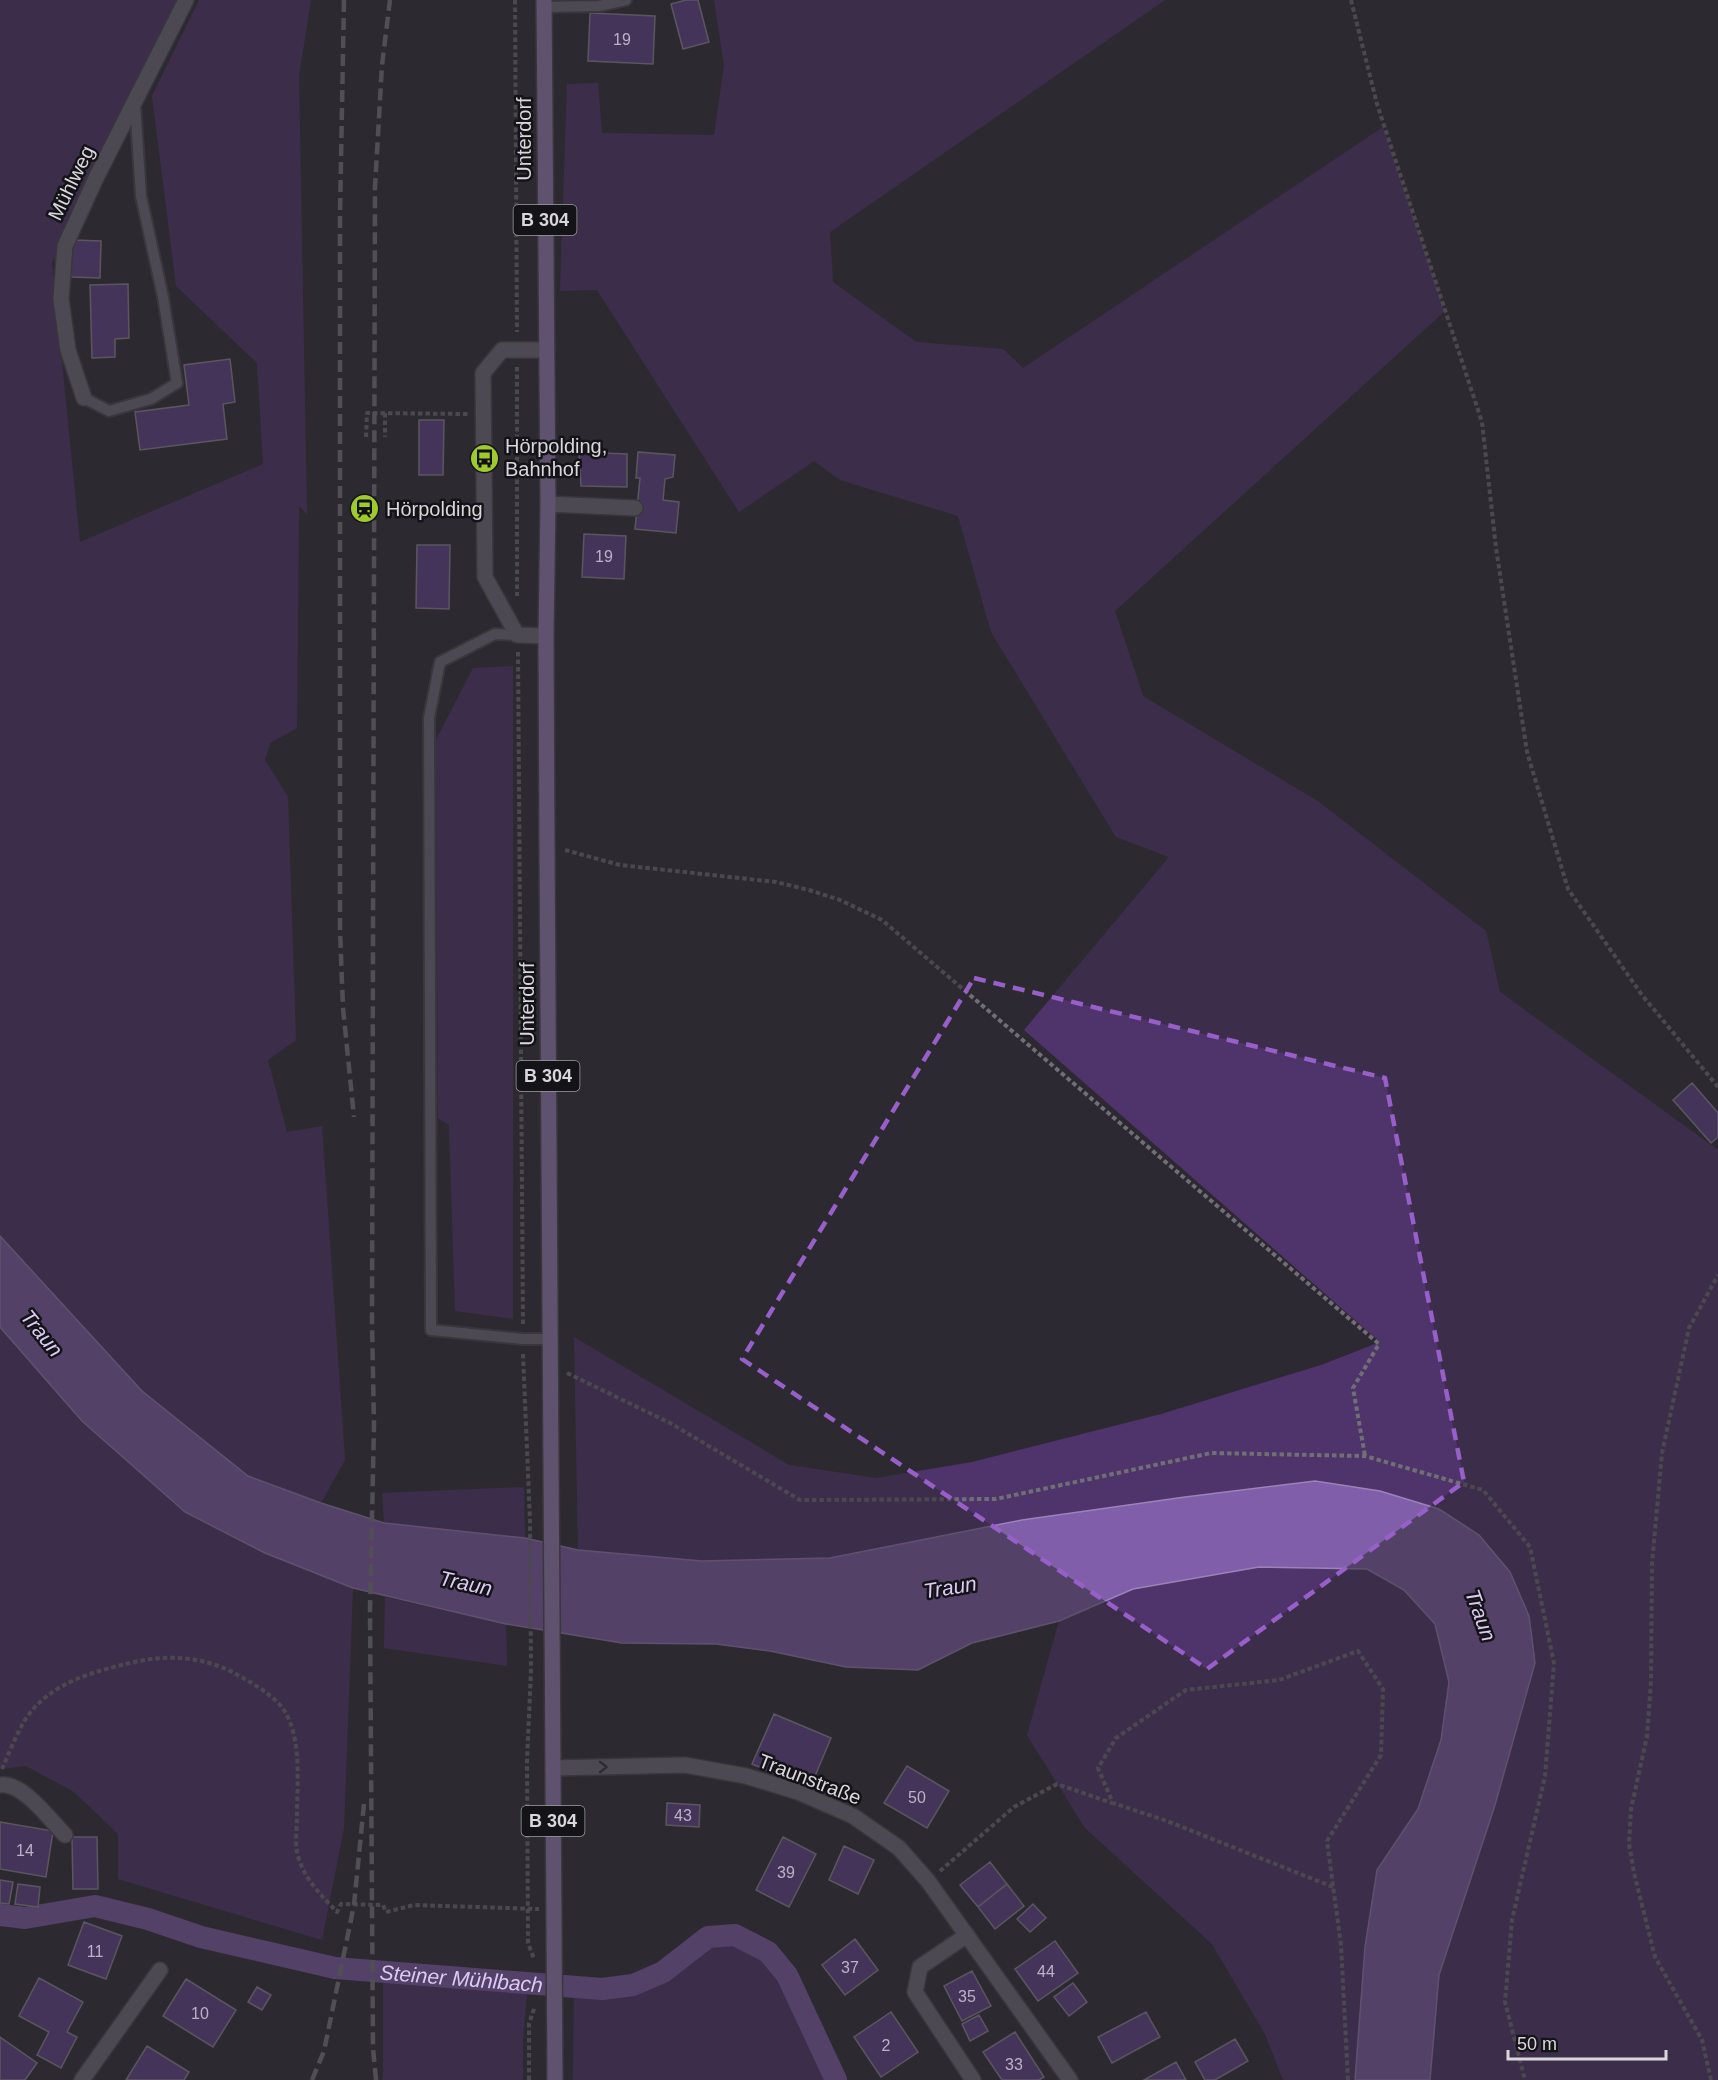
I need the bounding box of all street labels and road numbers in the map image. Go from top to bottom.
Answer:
street label: Unterdorf [513,97,535,181]
street label: Mühlweg [44,142,98,224]
road number: B 304 [514,205,576,235]
street label: Unterdorf [516,962,538,1046]
road number: B 304 [516,1061,580,1091]
street label: Traunstraße [756,1749,864,1809]
road number: B 304 [522,1806,584,1836]

